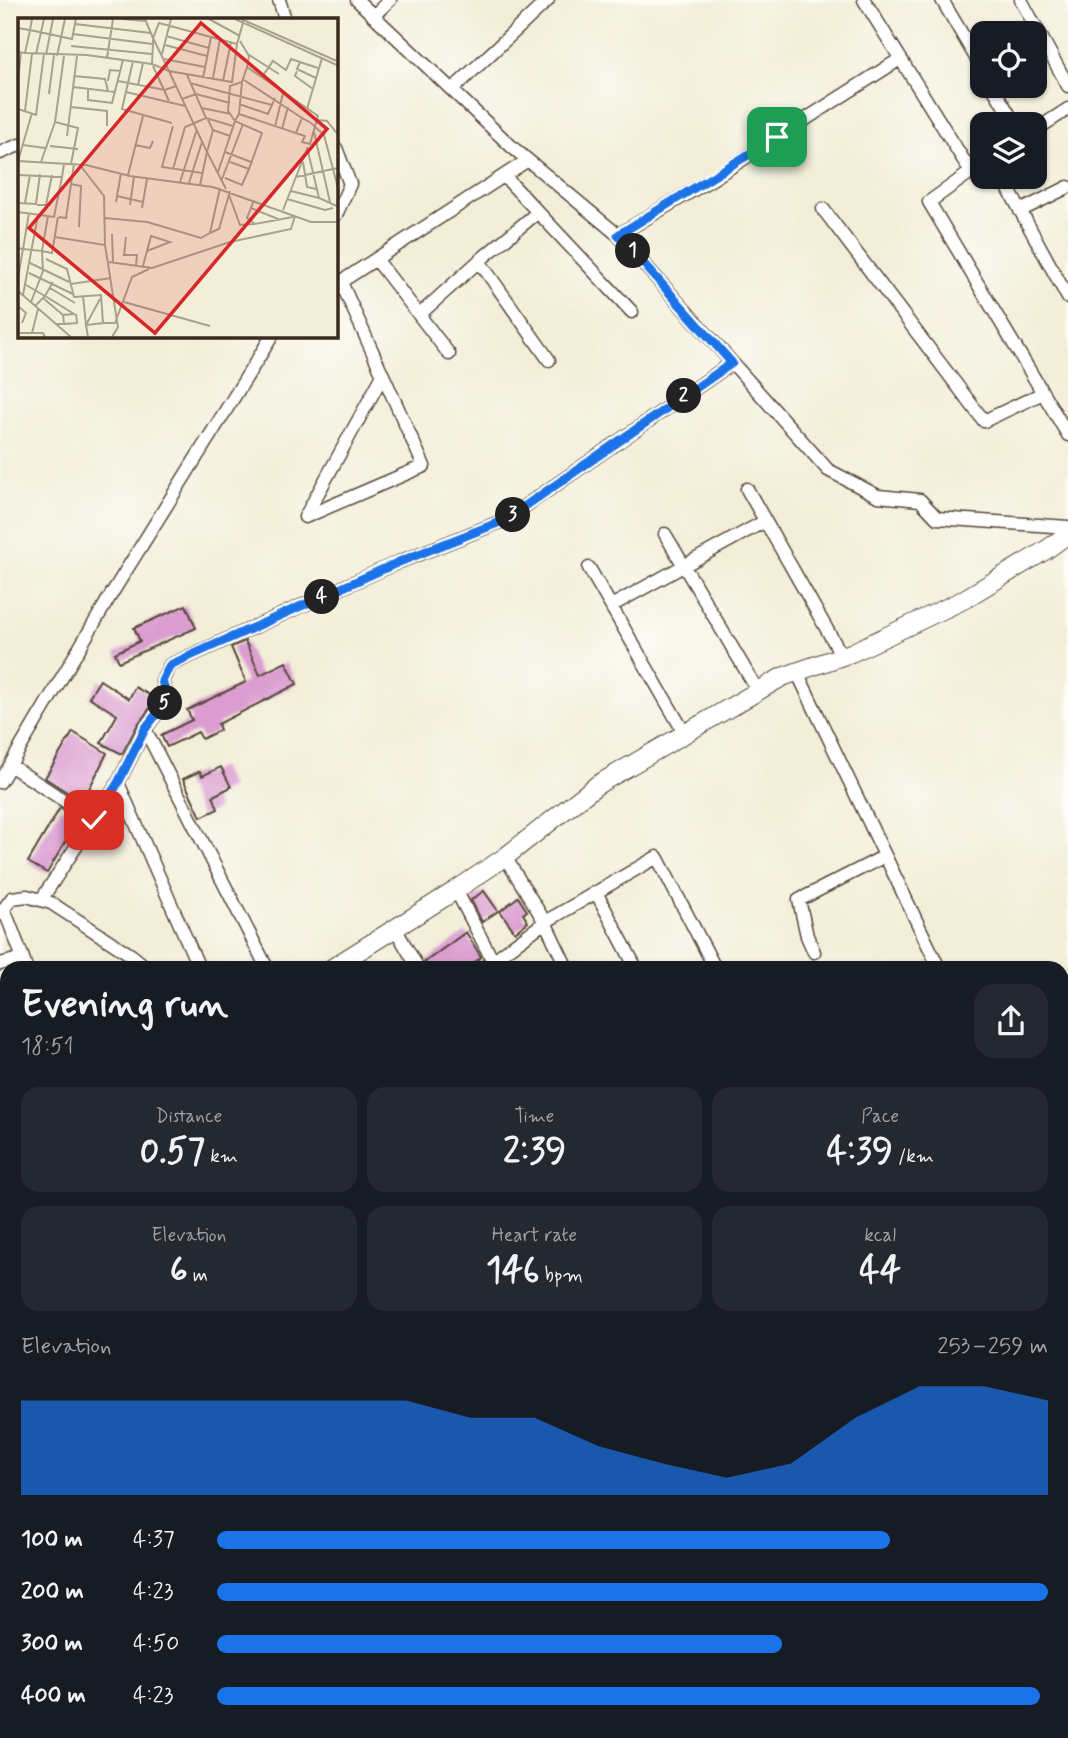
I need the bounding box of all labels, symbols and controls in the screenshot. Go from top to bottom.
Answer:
inset map [18,18,338,338]
map controls [970,21,1047,189]
button: locate [970,21,1047,98]
pin [747,107,807,167]
button: layers [970,112,1047,189]
icon: arrive [758,118,796,156]
pin: 1 [616,233,650,268]
text: 1 [628,238,637,263]
pin: 2 [666,378,702,414]
text: 2 [679,383,688,408]
pin: 3 [496,498,530,532]
text: 3 [508,502,517,527]
pin: 4 [304,580,340,614]
text: 4 [316,584,327,609]
pin: 5 [148,686,182,720]
text: 5 [159,690,170,715]
pin [64,790,124,850]
icon: check [75,801,113,839]
text: Evening run [21,981,228,1030]
button: share [974,984,1048,1058]
text: 18:51 [21,1032,74,1062]
text: Distance [155,1104,222,1129]
text: Time [515,1104,554,1129]
text: Pace [861,1104,899,1129]
text: 0.57 [140,1129,205,1175]
text: 2:39 [503,1129,566,1175]
text: 4:39 [826,1129,893,1175]
text: km [205,1144,238,1169]
text: /km [893,1144,934,1169]
text: Elevation [151,1223,226,1248]
text: Heart rate [492,1223,577,1248]
text: kcal [864,1223,896,1248]
text: 6 [170,1248,188,1294]
text: 146 [486,1248,539,1294]
text: 44 [859,1248,901,1294]
text: m [188,1263,208,1288]
text: bpm [539,1263,583,1288]
text: Elevation [21,1332,112,1362]
text: 253–259 m [937,1332,1048,1362]
text: 100 m [21,1525,83,1555]
text: 4:37 [133,1525,175,1555]
text: 200 m [21,1577,84,1607]
text: 4:23 [133,1577,174,1607]
text: 300 m [21,1629,83,1659]
text: 4:50 [133,1629,179,1659]
text: 400 m [21,1681,86,1711]
text: 4:23 [133,1681,174,1711]

